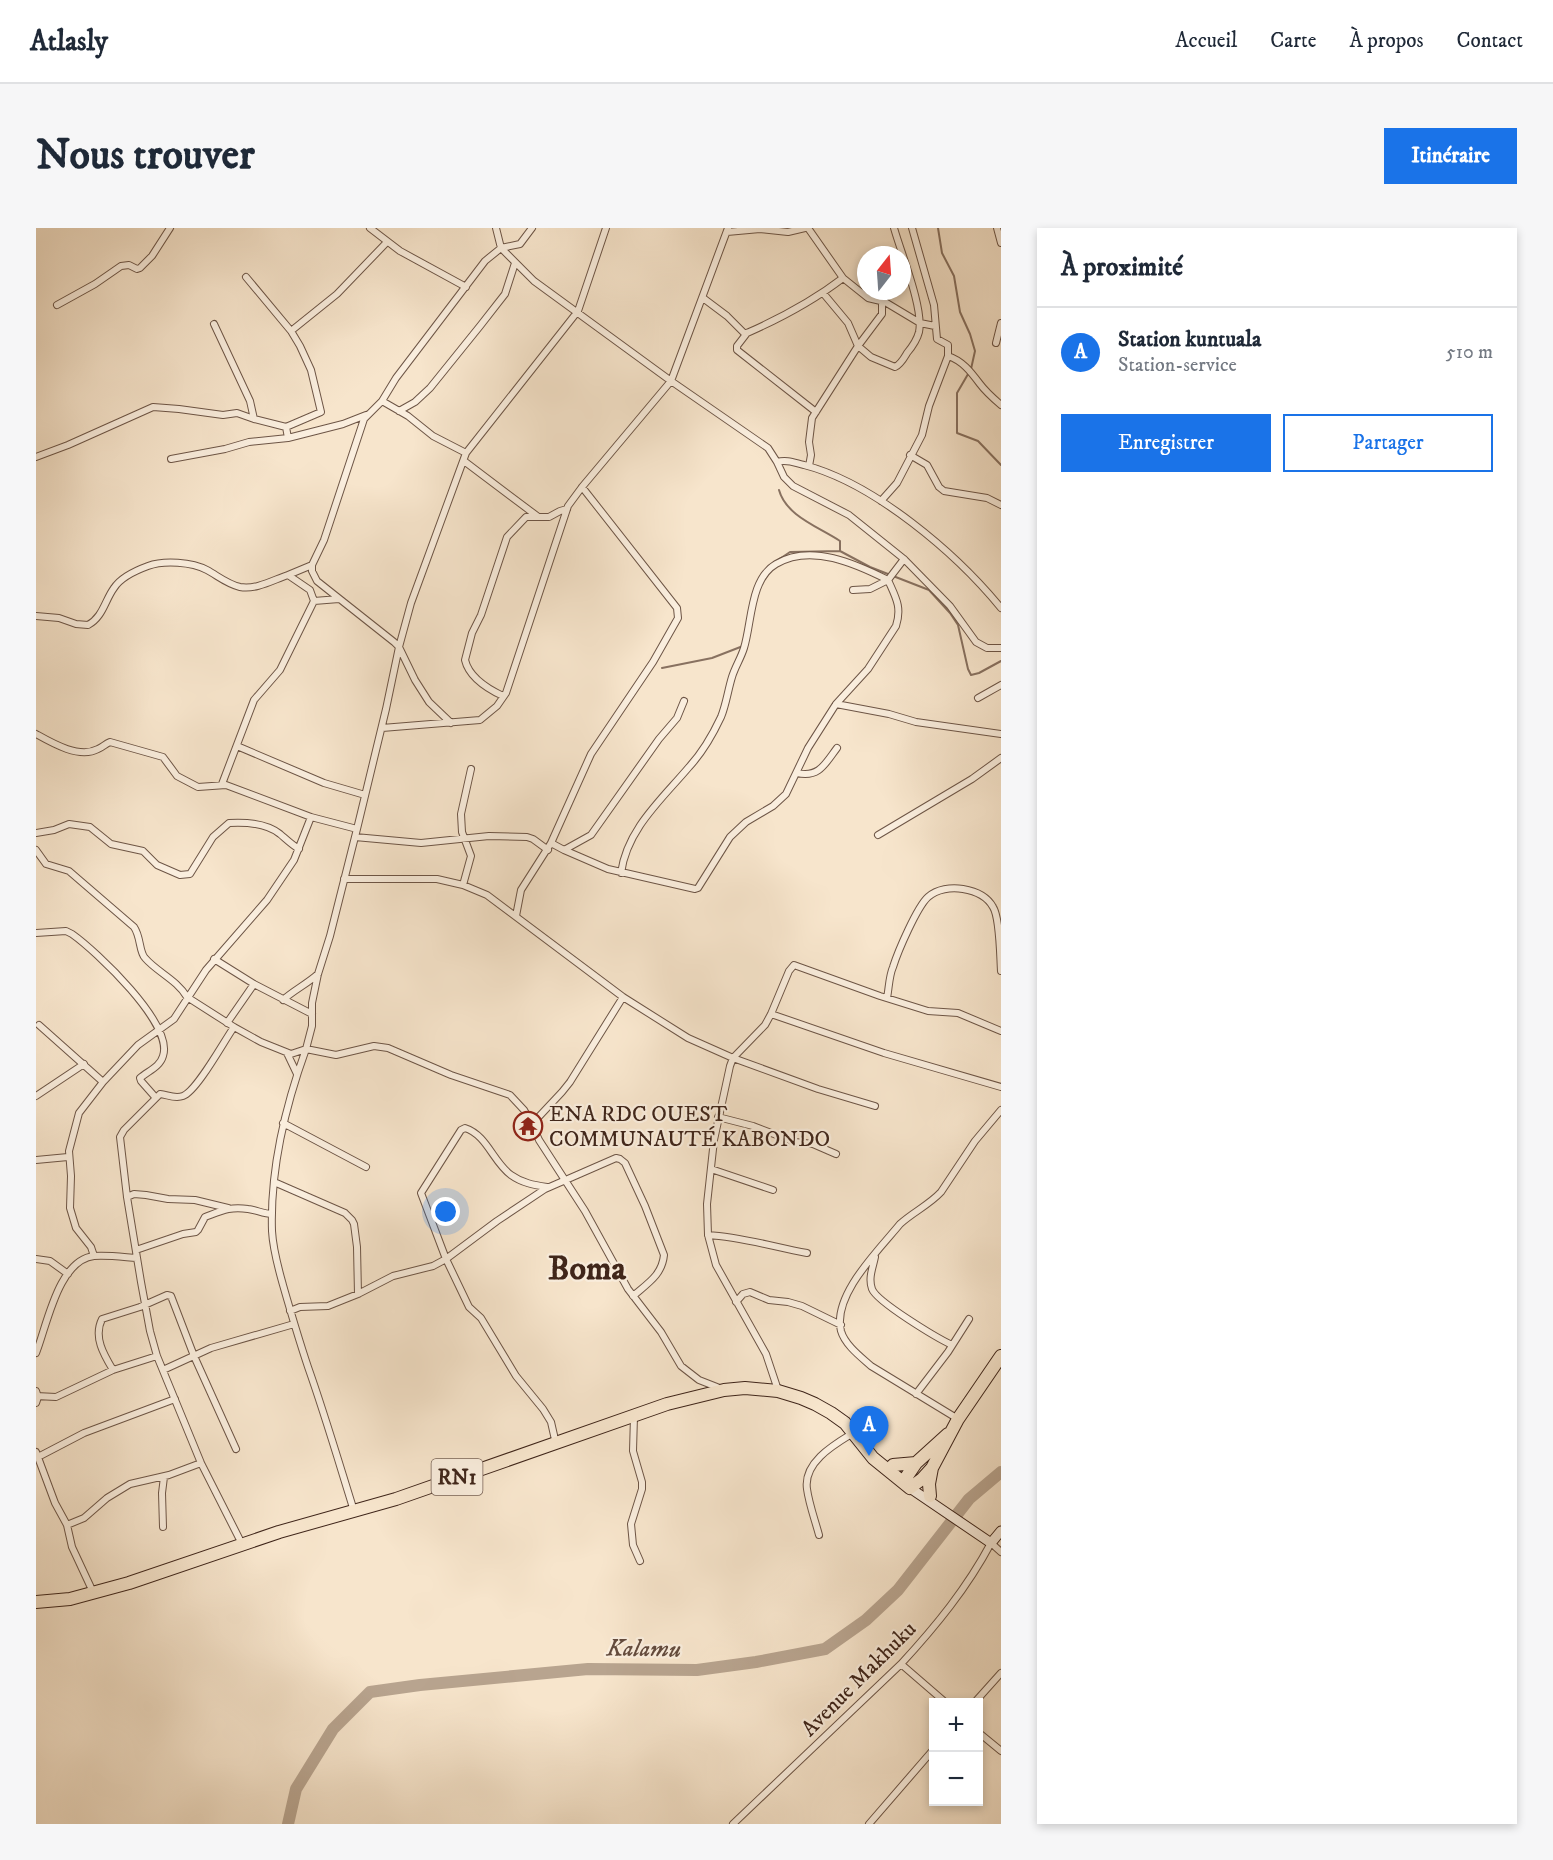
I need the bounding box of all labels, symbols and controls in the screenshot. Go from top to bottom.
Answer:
text: Atlasly [30,24,108,59]
text: Accueil [1175,28,1237,54]
text: Carte [1270,28,1316,54]
text: À propos [1349,28,1424,54]
text: Contact [1457,28,1523,54]
button: Itinéraire [1384,128,1517,184]
text: Nous trouver [36,130,255,182]
north arrow [857,246,911,300]
text: À proximité [1061,251,1183,284]
text: Station kuntuala [1118,326,1261,353]
text: A [1074,340,1087,365]
text: 510 m [1446,340,1493,365]
text: Station-service [1118,353,1237,378]
button: Enregistrer [1061,414,1271,472]
button: Partager [1283,414,1493,472]
place label: ENA RDC OUEST COMMUNAUTÉ KABONDO [549,1101,830,1153]
temple icon: ENA RDC OUEST COMMUNAUTÉ KABONDO [512,1110,544,1142]
your location [431,1197,460,1226]
district label: Boma [548,1248,627,1290]
pin: A [850,1406,888,1456]
road number: RN1 [432,1459,482,1495]
street label: Avenue Makhuku [796,1616,922,1742]
water label: Kalamu [605,1633,682,1665]
map controls [929,1698,983,1806]
button: + [929,1698,983,1752]
button: − [929,1752,983,1806]

